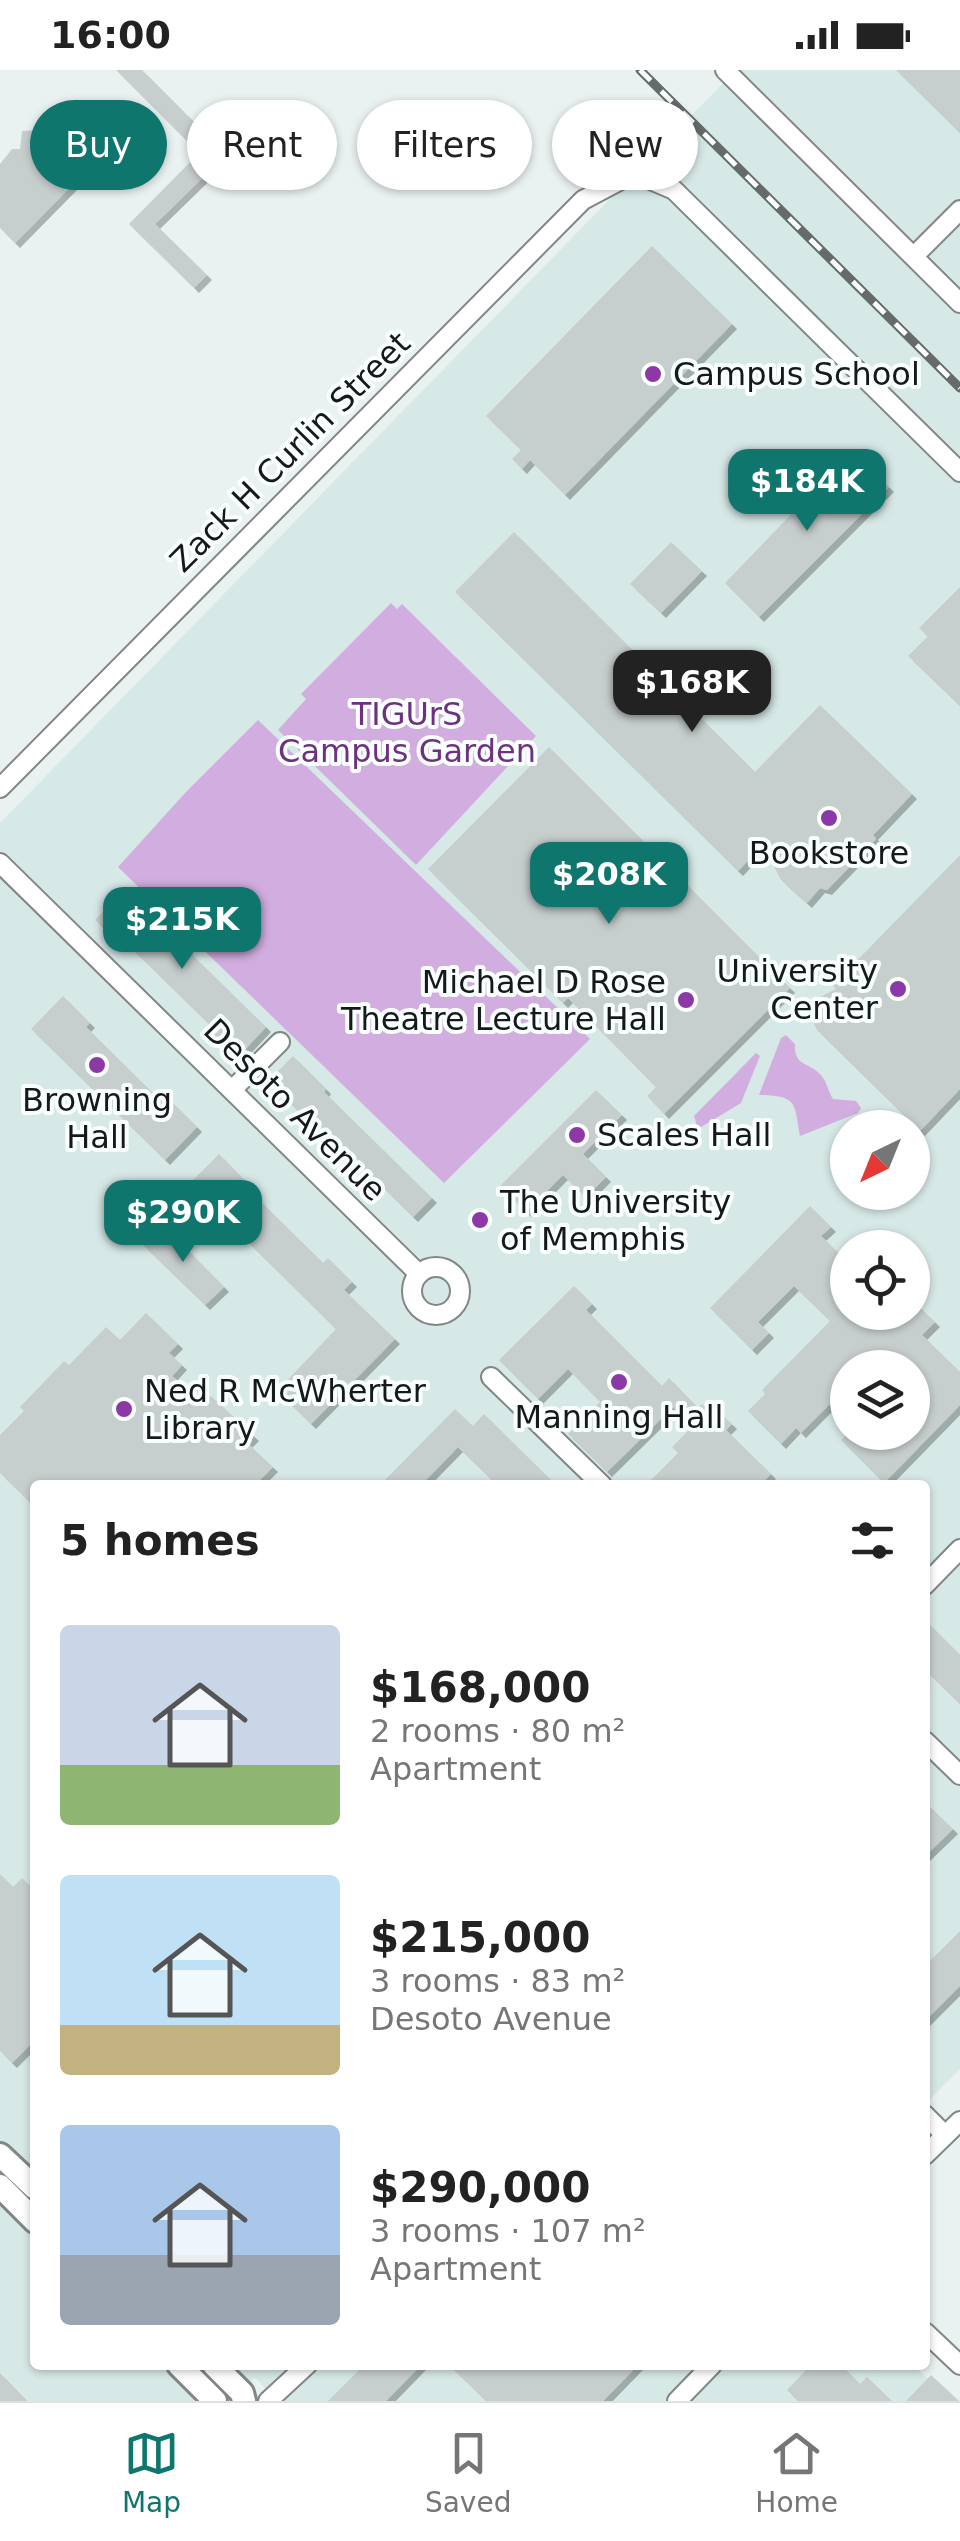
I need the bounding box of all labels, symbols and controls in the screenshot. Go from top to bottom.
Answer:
text: 16:00 [50,13,171,57]
chip: Buy [30,100,167,190]
chip: Rent [187,100,337,190]
chip: Filters [357,100,532,190]
chip: New [552,100,698,190]
street label: Zack H Curlin Street [162,324,418,580]
place label: Campus School [673,355,920,393]
marker: Campus School [642,363,664,385]
pin: $184K [737,449,877,534]
text: $184K [750,462,864,500]
pin: $168K [622,650,762,735]
text: $168K [635,663,749,701]
park label: TIGUrS Campus Garden [278,695,536,770]
marker: Bookstore [818,807,840,829]
place label: Bookstore [749,834,909,872]
pin: $208K [539,842,679,927]
text: $208K [552,855,666,893]
pin: $215K [112,887,252,972]
text: $215K [125,900,239,938]
place label: University Center [717,952,879,1027]
place label: Michael D Rose Theatre Lecture Hall [340,963,666,1038]
marker: University Center [887,978,909,1000]
marker: Michael D Rose Theatre Lecture Hall [675,989,697,1011]
street label: Desoto Avenue [196,1011,394,1209]
marker: Browning Hall [86,1054,108,1076]
place label: Browning Hall [22,1081,172,1156]
north arrow [830,1110,930,1210]
map controls [830,1110,930,1450]
place label: Scales Hall [597,1116,771,1154]
marker: Scales Hall [566,1124,588,1146]
pin: $290K [113,1180,253,1265]
place label: The University of Memphis [499,1183,731,1258]
text: $290K [126,1193,240,1231]
marker: The University of Memphis [469,1209,491,1231]
button: locate [830,1230,930,1330]
button: layers [830,1350,930,1450]
marker: Manning Hall [608,1371,630,1393]
place label: Ned R McWherter Library [144,1372,427,1447]
marker: Ned R McWherter Library [113,1398,135,1420]
place label: Manning Hall [515,1398,723,1436]
icon: filters [845,1513,900,1568]
text: 5 homes [60,1516,260,1565]
text: $168,000 [370,1663,591,1712]
icon: home [140,1665,260,1785]
text: 2 rooms · 80 m² [370,1712,625,1750]
text: Apartment [370,1750,541,1788]
text: $215,000 [370,1913,591,1962]
icon: home [140,1915,260,2035]
text: 3 rooms · 83 m² [370,1962,625,2000]
text: Desoto Avenue [370,2000,612,2038]
text: $290,000 [370,2163,591,2212]
icon: home [140,2165,260,2285]
text: 3 rooms · 107 m² [370,2212,646,2250]
text: Apartment [370,2250,541,2288]
tab: Map [122,2426,181,2519]
tab: Saved [425,2426,511,2519]
tab: Home [755,2426,838,2519]

